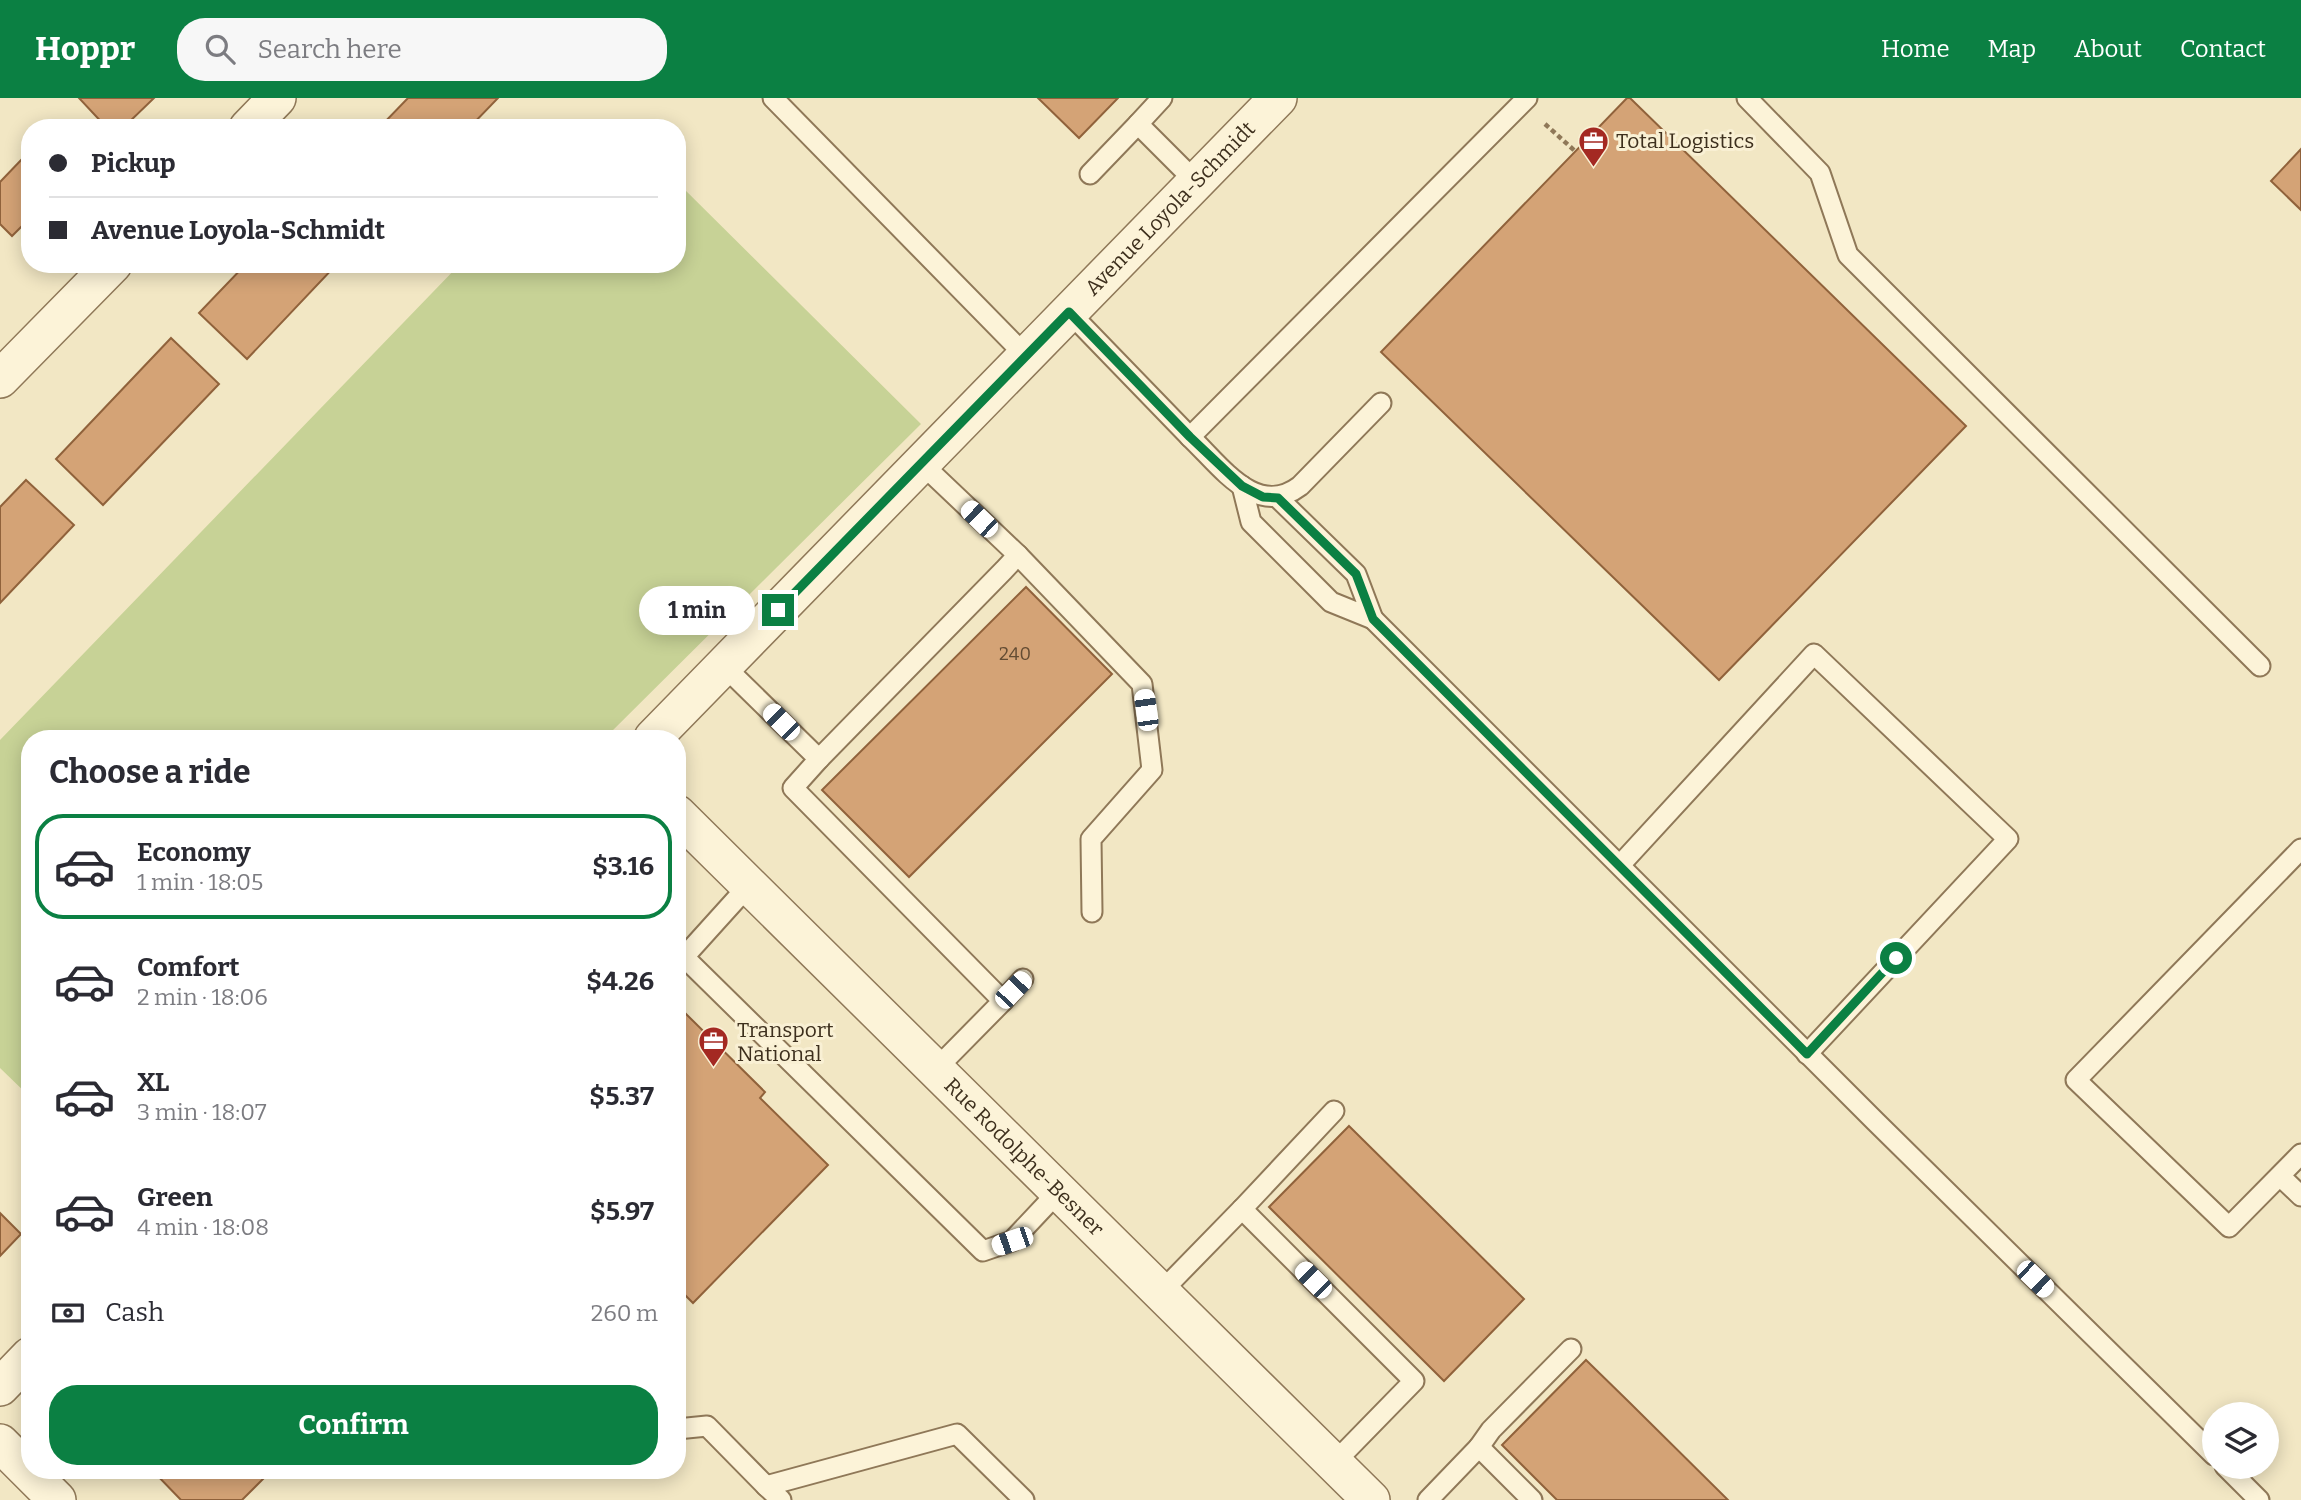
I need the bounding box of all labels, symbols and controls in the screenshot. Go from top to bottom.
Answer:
search box [177,18,667,81]
text: Hoppr [35,29,135,69]
icon: search [201,30,239,68]
text: Search here [257,34,402,65]
text: Home [1881,35,1950,63]
text: Map [1988,35,2036,63]
text: About [2074,35,2142,63]
text: Contact [2180,35,2266,63]
street label: Avenue Loyola-Schmidt [1079,116,1261,301]
office icon: Total Logistics [1576,124,1610,168]
place label: Total Logistics [1616,128,1754,154]
text: Pickup [91,148,176,179]
text: Avenue Loyola-Schmidt [91,215,385,246]
car [957,497,1002,541]
callout: 1 min [638,586,754,634]
route end [762,594,794,626]
text: 1 min [668,596,726,624]
house number: 240 [999,643,1031,665]
car [1133,688,1160,732]
car [759,700,804,744]
text: Choose a ride [49,753,250,791]
icon: car [53,835,116,898]
text: Economy [137,837,251,868]
text: $3.16 [592,851,654,882]
text: 1 min · 18:05 [137,868,263,896]
route start [1880,942,1912,974]
icon: car [53,950,116,1013]
text: Comfort [137,952,240,983]
text: $4.26 [586,966,654,997]
car [991,968,1036,1012]
text: 2 min · 18:06 [137,983,268,1011]
place label: Transport National [737,1017,834,1067]
office icon: Transport National [697,1025,731,1069]
icon: car [53,1065,116,1128]
text: XL [137,1067,169,1098]
street label: Rue Rodolphe-Besner [939,1073,1109,1241]
text: $5.37 [589,1081,654,1112]
text: 3 min · 18:07 [137,1098,266,1126]
icon: car [53,1180,116,1243]
text: Green [137,1182,213,1213]
text: $5.97 [590,1196,654,1227]
text: 4 min · 18:08 [137,1213,269,1241]
car [989,1224,1036,1258]
car [2013,1257,2058,1301]
car [1291,1258,1336,1302]
icon: cash [49,1294,87,1332]
text: Cash [105,1297,164,1328]
text: 260 m [591,1299,658,1327]
button: Confirm [49,1385,658,1465]
map controls [2202,1402,2279,1479]
button: layers [2202,1402,2279,1479]

